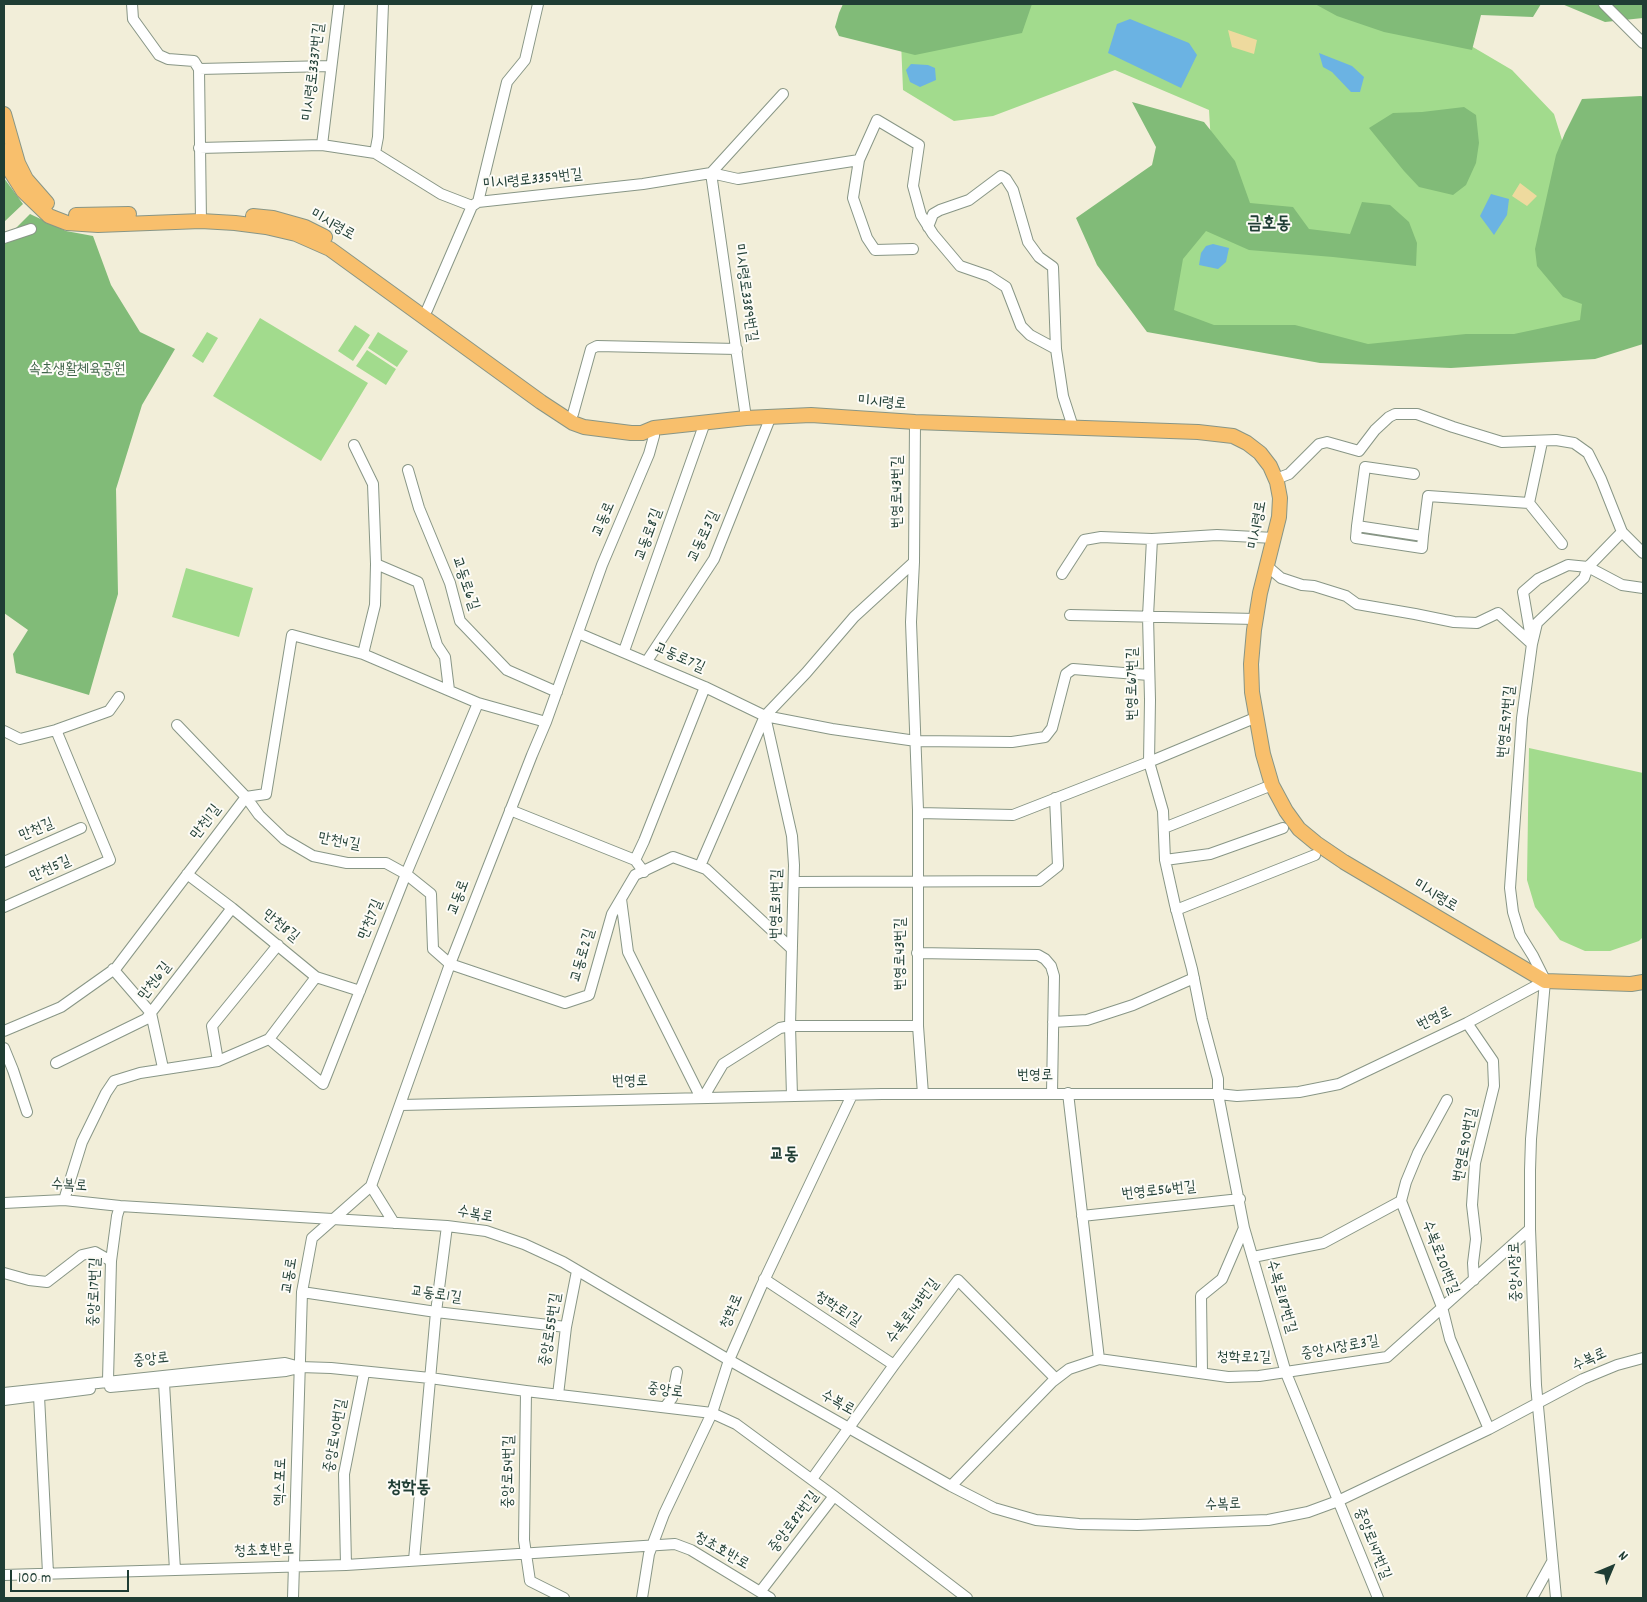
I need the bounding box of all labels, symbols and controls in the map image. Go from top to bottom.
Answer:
street label: 미시령로3337번길 [300,22,330,122]
street label: 미시령로3359번길 [483,167,583,195]
street label: 미시령로 [307,206,357,246]
district label: 금호동 [1247,215,1291,237]
street label: 미시령로3389번길 [728,243,760,343]
park label: 속초생활체육공원 [29,362,125,380]
street label: 미시령로 [857,393,907,415]
street label: 번영로43번길 [890,455,908,529]
street label: 교동로 [590,500,620,540]
street label: 미시령로 [1246,500,1272,550]
street label: 교동로8길 [632,506,668,564]
street label: 교동로3길 [685,508,725,566]
street label: 교동로6길 [446,555,482,613]
street label: 교동로7길 [651,640,707,678]
street label: 번영로67번길 [1125,647,1143,721]
street label: 번영로97번길 [1495,685,1521,759]
street label: 만천1길 [188,802,226,844]
street label: 만천길 [17,816,57,846]
street label: 만천4길 [317,830,361,856]
street label: 만천5길 [28,853,74,887]
street label: 번영로31번길 [768,869,788,939]
street label: 미시령로 [1410,877,1460,917]
street label: 교동로 [445,878,475,918]
street label: 만천7길 [356,897,388,943]
street label: 만천8길 [258,907,302,947]
street label: 번영로43번길 [893,917,911,991]
street label: 교동로2길 [568,927,600,985]
street label: 만천6길 [135,959,177,1005]
street label: 번영로 [1415,1004,1455,1036]
street label: 번영로 [1017,1068,1053,1086]
street label: 번영로 [612,1074,648,1092]
street label: 번영로90번길 [1451,1106,1483,1184]
district label: 교동 [770,1146,798,1168]
street label: 수복로 [50,1177,88,1197]
street label: 번영로56번길 [1121,1179,1197,1205]
street label: 수복로 [456,1204,494,1228]
street label: 수복로201번길 [1417,1218,1461,1298]
street label: 중앙시장로 [1507,1242,1527,1302]
street label: 중앙로17번길 [86,1257,106,1327]
street label: 교동로 [279,1257,303,1295]
street label: 수복로187번길 [1261,1258,1299,1336]
street label: 수복로143번길 [884,1276,944,1348]
street label: 교동로1길 [409,1283,463,1309]
street label: 청학로1길 [810,1288,864,1332]
street label: 중앙로55번길 [537,1292,567,1368]
street label: 청학로 [718,1292,748,1332]
street label: 중앙시장로3길 [1299,1333,1381,1365]
street label: 수복로 [1570,1345,1610,1377]
street label: 중앙로 [132,1350,170,1372]
street label: 청학로2길 [1217,1350,1271,1368]
street label: 중앙로 [646,1381,684,1403]
street label: 수복로 [817,1387,857,1421]
street label: 중앙로40번길 [322,1398,352,1474]
street label: 중앙로54번길 [500,1435,520,1509]
street label: 엑스포로 [272,1458,292,1506]
district label: 청학동 [387,1479,431,1501]
street label: 중앙로82번길 [766,1488,824,1558]
street label: 수복로 [1205,1496,1241,1516]
street label: 중앙로147번길 [1348,1506,1394,1582]
street label: 청초호반로 [690,1529,752,1575]
street label: 청초호반로 [234,1542,294,1562]
north arrow [1587,1542,1637,1592]
text: N [1613,1547,1632,1566]
scale bar [12,1560,131,1592]
text: 100 m [18,1568,51,1590]

